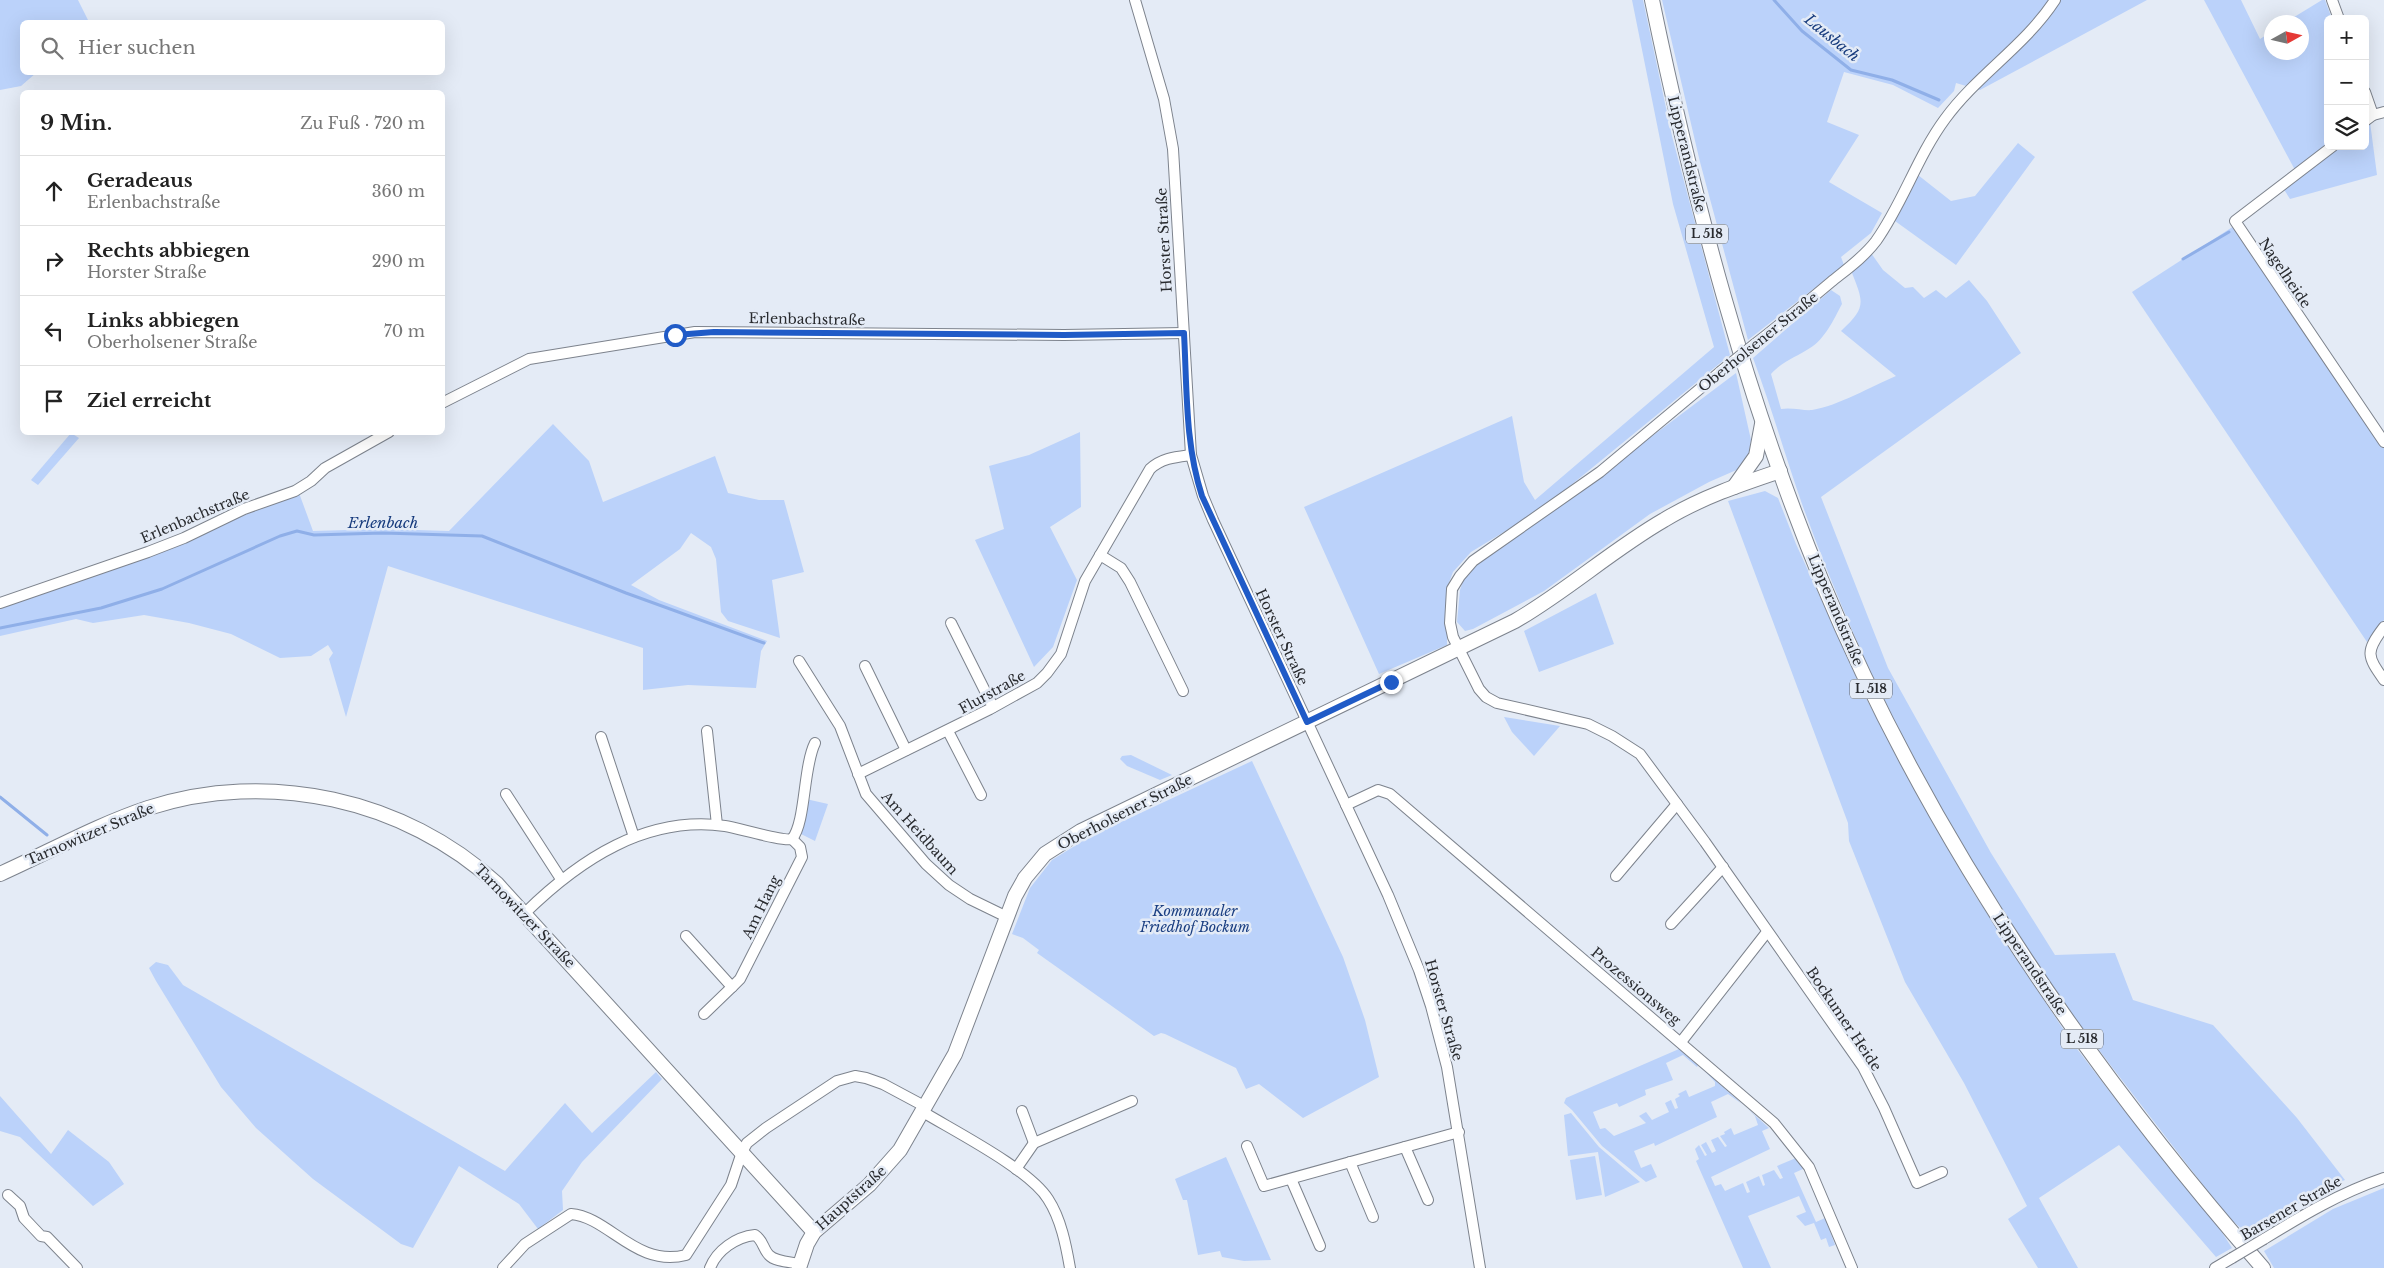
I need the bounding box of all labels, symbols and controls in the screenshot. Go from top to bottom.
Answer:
water label: Lausbach [1800,9,1864,66]
north arrow [2264,15,2309,60]
map controls [2324,15,2369,150]
button: + [2324,15,2369,60]
search box [20,20,445,75]
icon: search [38,34,66,62]
text: Hier suchen [78,36,196,59]
button: − [2324,60,2369,105]
street label: Lipperandstraße [1664,94,1710,214]
button: layers [2324,105,2369,150]
text: 9 Min. [40,110,112,136]
text: Zu Fuß · 720 m [300,113,425,133]
text: Geradeaus [87,169,193,192]
icon: ahead [40,177,68,205]
text: 360 m [372,181,425,201]
street label: Horster Straße [1152,187,1176,293]
text: Erlenbachstraße [87,192,220,212]
road number: L 518 [1686,224,1728,243]
street label: Nagelheide [2255,235,2315,311]
text: Rechts abbiegen [87,239,250,262]
icon: right [40,247,68,275]
text: 290 m [372,251,425,271]
text: Horster Straße [87,262,207,282]
street label: Oberholsener Straße [1694,288,1822,396]
text: Links abbiegen [87,309,239,332]
street label: Erlenbachstraße [748,309,866,329]
icon: left [40,317,68,345]
text: 70 m [384,321,425,341]
route start [664,324,687,347]
text: Oberholsener Straße [87,332,257,352]
icon: arrive [40,387,68,415]
text: Ziel erreicht [87,389,211,412]
street label: Erlenbachstraße [138,485,252,547]
water label: Erlenbach [347,513,419,532]
street label: Lipperandstraße [1804,552,1868,668]
street label: Horster Straße [1252,586,1312,688]
street label: Flurstraße [955,666,1029,718]
route end [1380,671,1403,694]
road number: L 518 [1850,680,1892,699]
street label: Oberholsener Straße [1054,770,1196,854]
street label: Am Heidbaum [877,787,962,878]
street label: Tarnowitzer Straße [23,799,157,869]
street label: Tarnowitzer Straße [471,860,579,972]
street label: Am Hang [737,872,784,943]
park label: Kommunaler Friedhof Bockum [1139,902,1250,936]
street label: Lipperandstraße [1989,910,2071,1018]
street label: Prozessionsweg [1587,943,1685,1029]
street label: Horster Straße [1421,957,1467,1063]
street label: Bockumer Heide [1803,964,1885,1074]
road number: L 518 [2061,1030,2103,1048]
street label: Hauptstraße [812,1162,890,1234]
street label: Barsener Straße [2237,1172,2345,1244]

